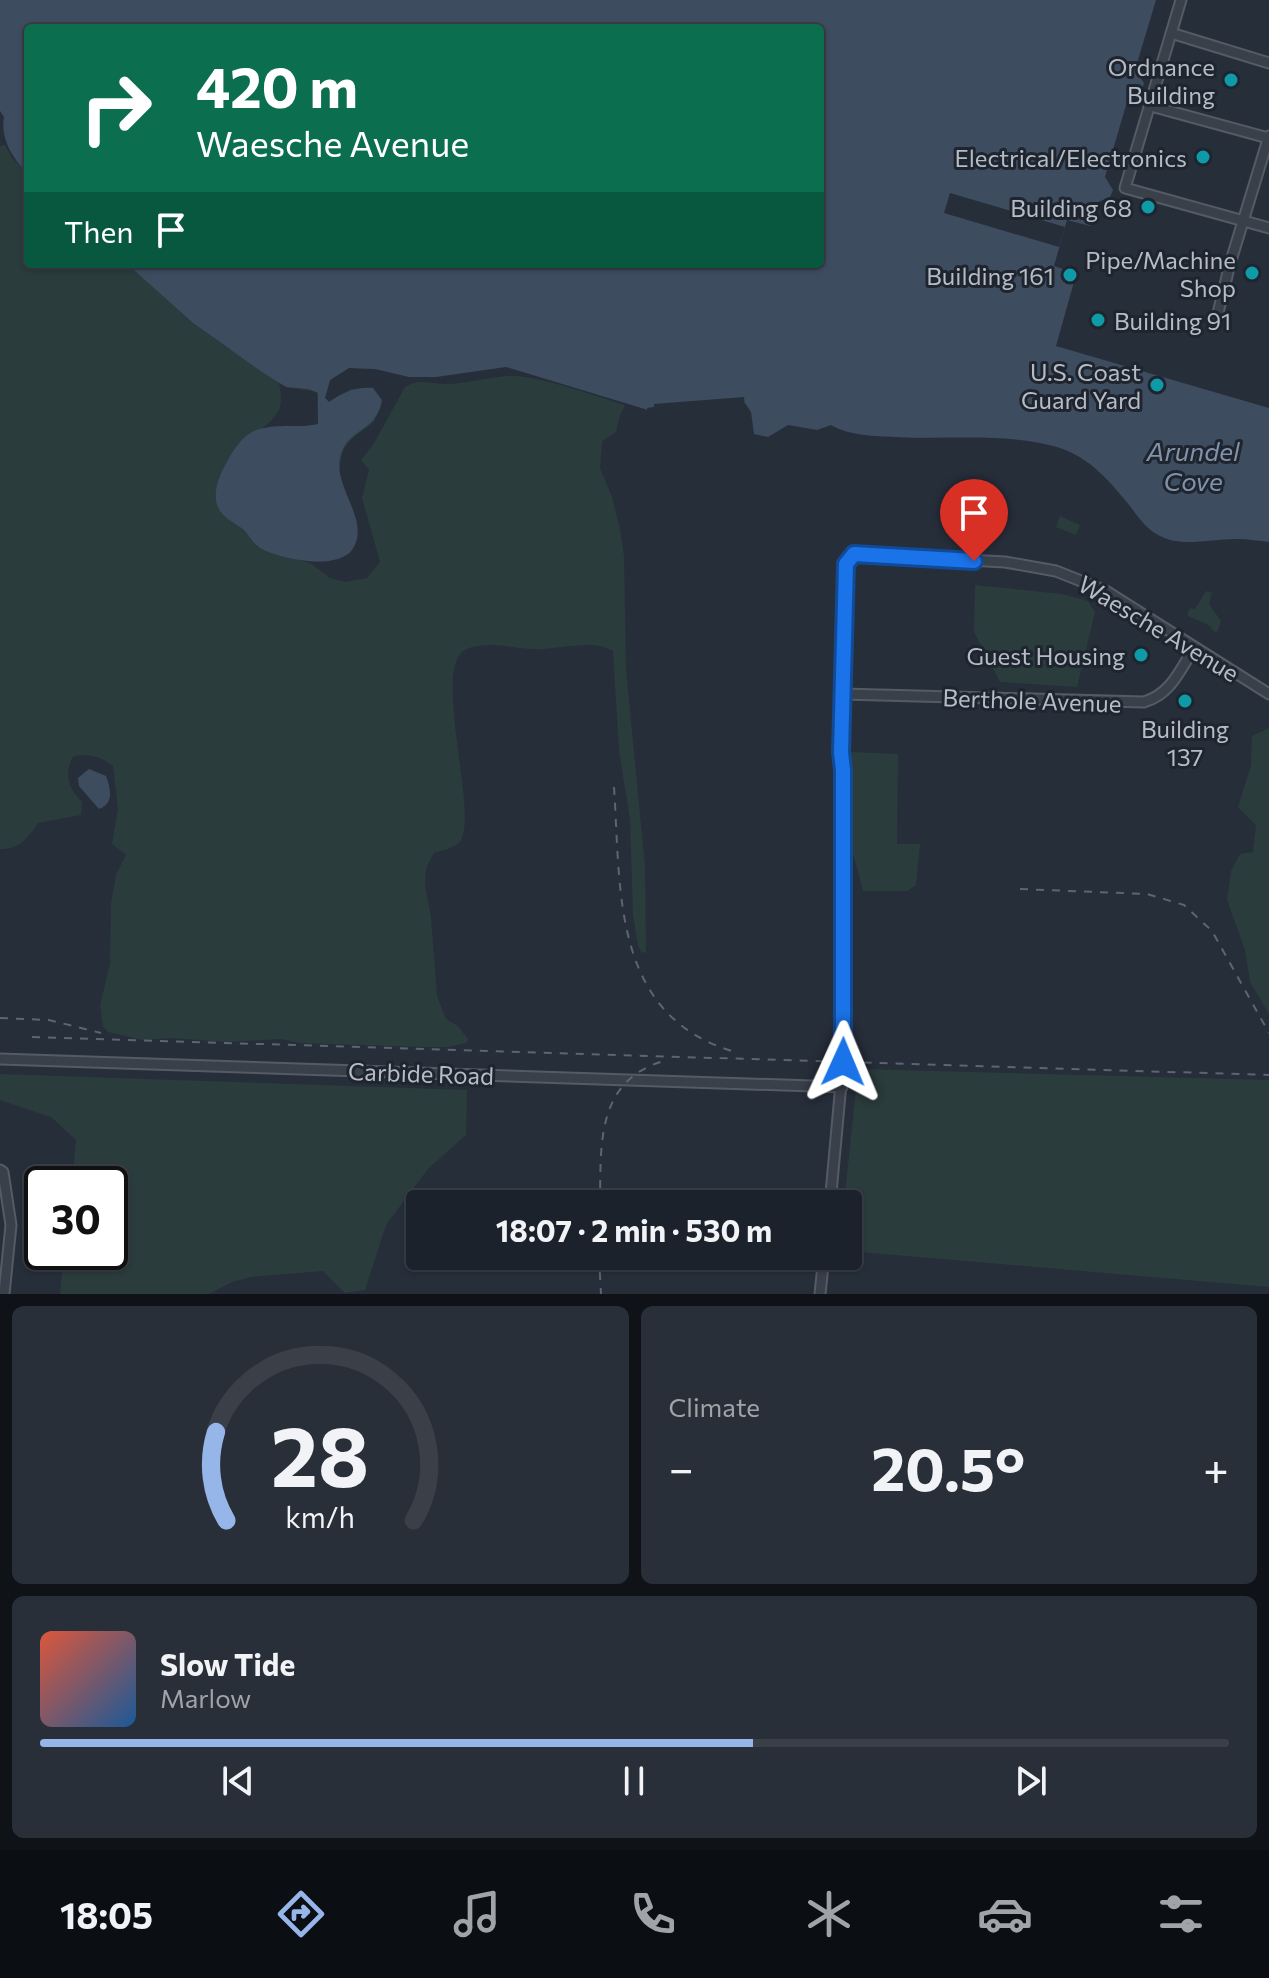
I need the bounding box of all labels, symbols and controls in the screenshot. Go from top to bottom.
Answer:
text: 420 m [196,51,358,120]
place label: Ordnance Building [1108,52,1215,109]
icon: right [64,56,168,160]
marker: Ordnance Building [1222,71,1240,89]
text: Waesche Avenue [196,120,469,164]
place label: Electrical/Electronics [954,143,1187,172]
marker: Electrical/Electronics [1194,148,1212,166]
place label: Building 68 [1010,193,1132,222]
marker: Building 68 [1139,198,1157,216]
icon: arrive [149,208,193,252]
text: Then [64,212,133,249]
place label: Pipe/Machine Shop [1085,245,1236,302]
place label: Building 161 [926,261,1054,290]
marker: Pipe/Machine Shop [1243,264,1261,282]
marker: Building 161 [1061,266,1079,284]
place label: Building 91 [1114,306,1231,335]
marker: Building 91 [1089,311,1107,329]
place label: U.S. Coast Guard Yard [1021,357,1141,414]
marker: U.S. Coast Guard Yard [1148,376,1166,394]
water label: Arundel Cove [1145,435,1241,496]
pin [940,479,1008,561]
icon: arrive [952,491,996,535]
street label: Waesche Avenue [1073,569,1245,687]
place label: Guest Housing [966,641,1125,670]
marker: Guest Housing [1132,646,1150,664]
street label: Berthole Avenue [942,682,1122,718]
marker: Building 137 [1176,692,1194,710]
place label: Building 137 [1141,714,1229,771]
position arrow [801,1020,885,1104]
street label: Carbide Road [347,1056,495,1090]
speed limit sign: 30 [24,1166,128,1270]
text: 18:07 · 2 min · 530 m [496,1211,772,1248]
text: Climate [669,1391,760,1422]
text: 28 [271,1402,369,1504]
text: 20.5° [871,1430,1025,1503]
text: − [669,1440,694,1494]
text: + [1203,1440,1229,1494]
text: km/h [285,1499,355,1534]
text: Slow Tide [160,1645,295,1682]
text: Marlow [160,1682,251,1713]
icon: previous [216,1759,260,1803]
icon: pause [612,1759,656,1803]
icon: next [1009,1759,1053,1803]
icon: directions [273,1886,329,1942]
icon: music [449,1886,505,1942]
icon: phone [625,1886,681,1942]
icon: climate [801,1886,857,1942]
icon: car [977,1886,1033,1942]
icon: filters [1153,1886,1209,1942]
text: 18:05 [60,1892,153,1936]

